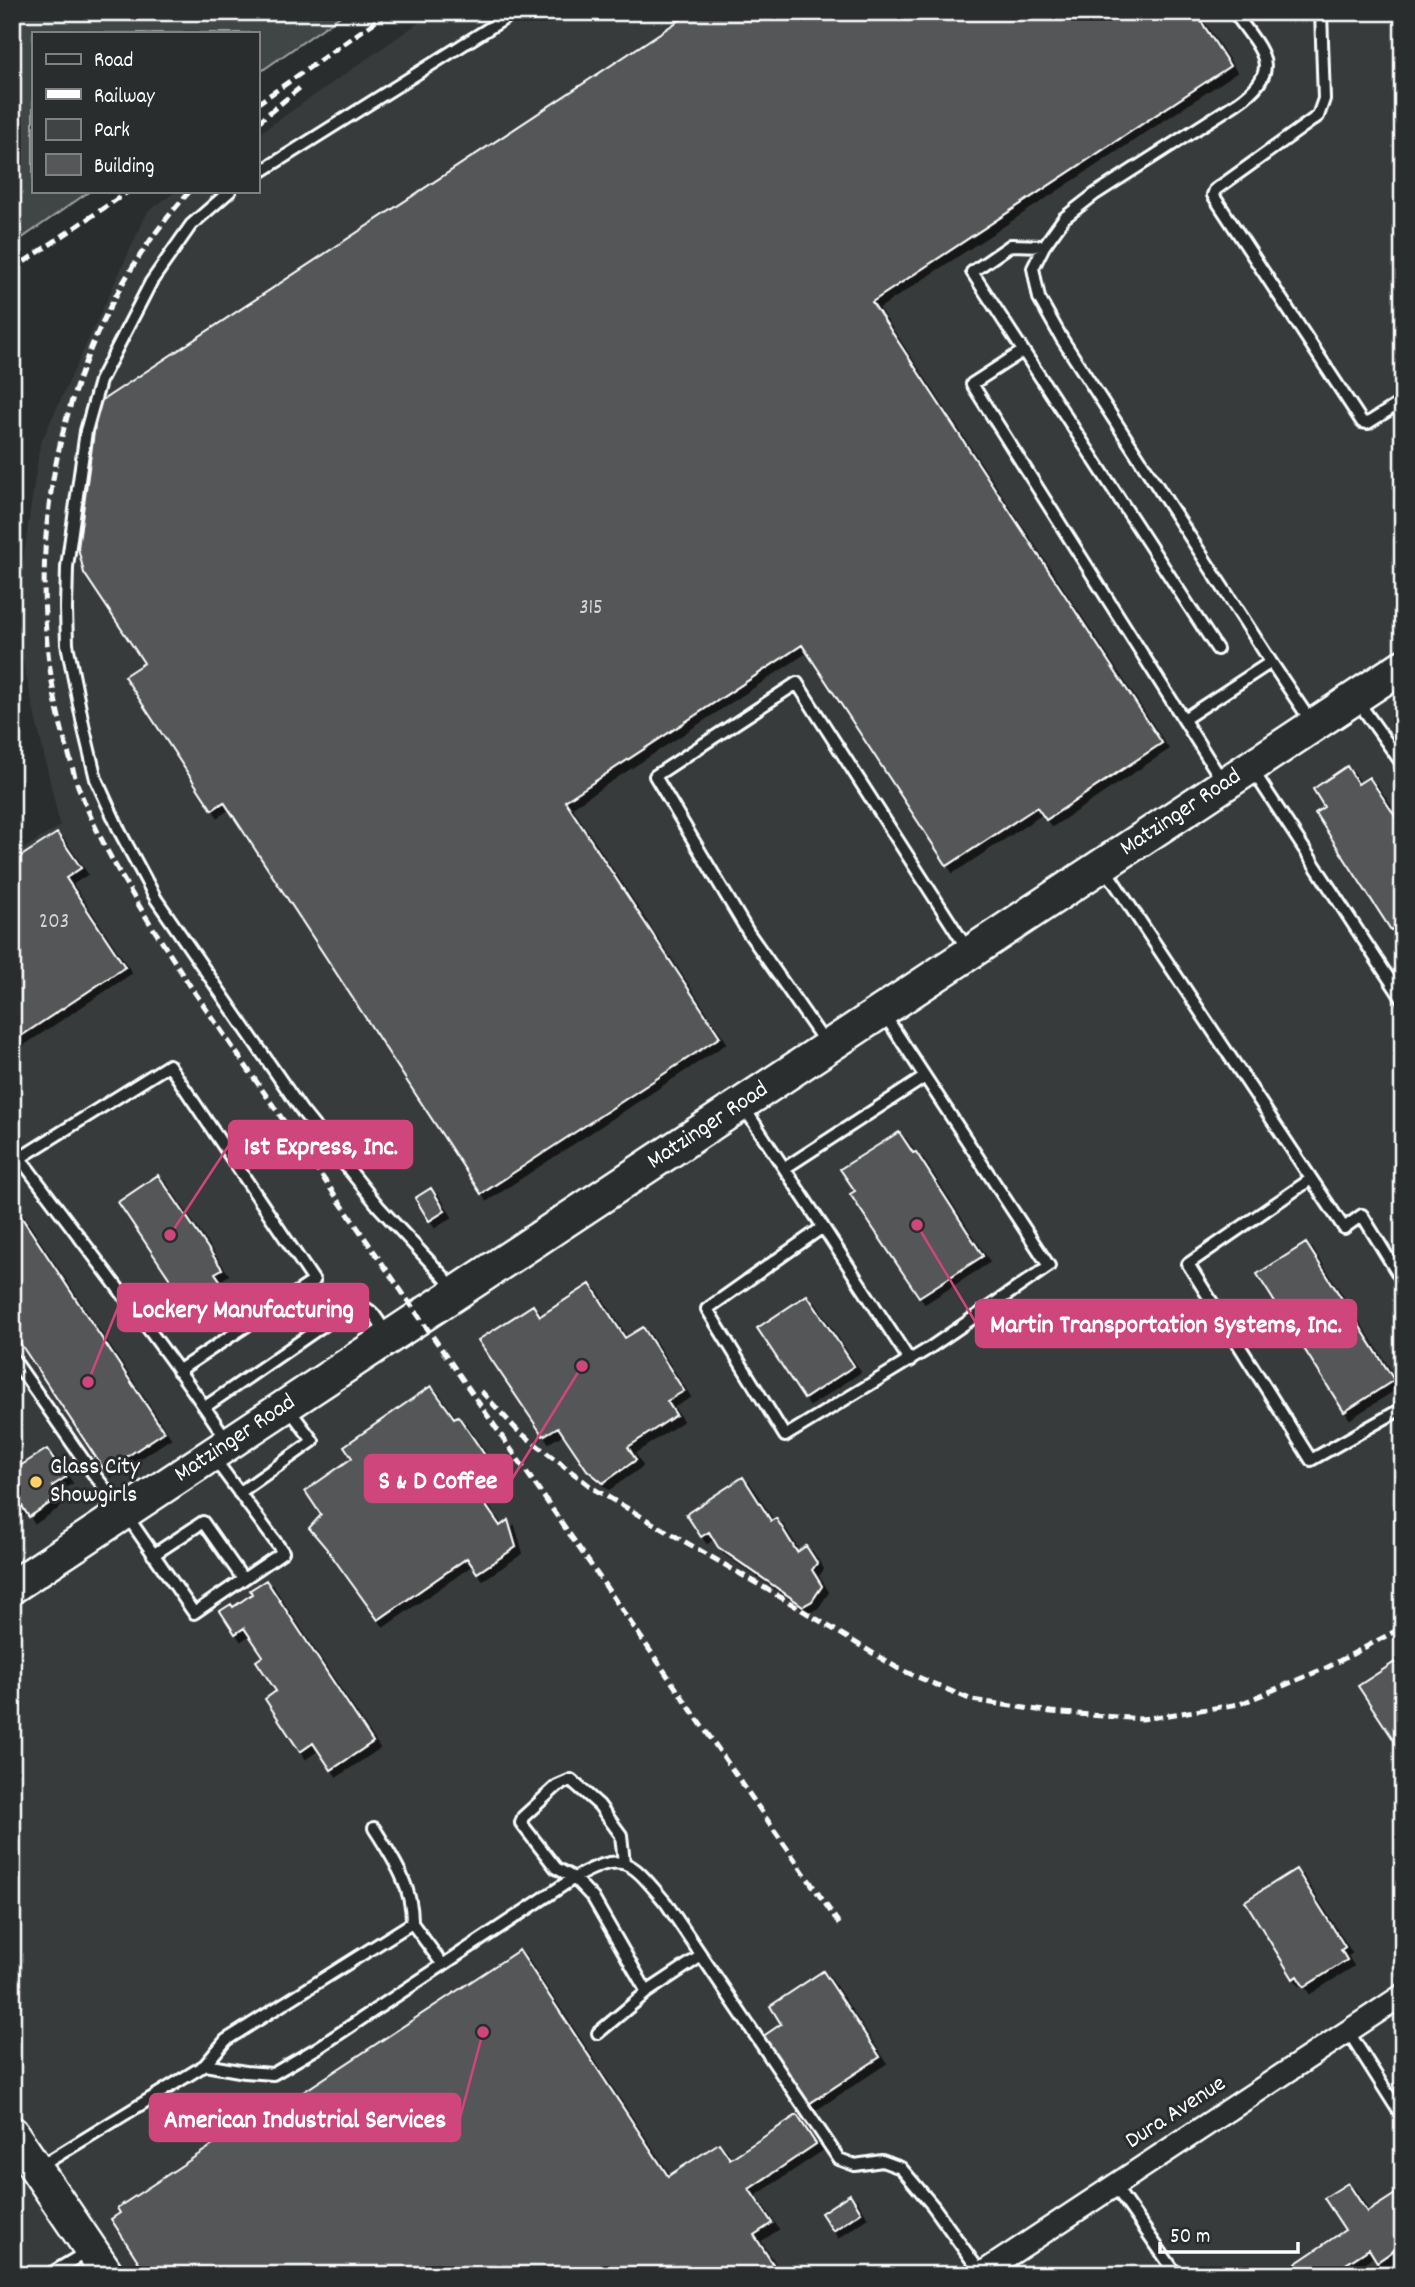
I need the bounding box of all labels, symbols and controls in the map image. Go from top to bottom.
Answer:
legend [32,32,259,192]
text: Road [94,47,133,77]
text: Railway [94,83,155,113]
text: Park [94,117,130,147]
text: Building [94,153,154,183]
house number: 315 [579,594,603,624]
street label: Matzinger Road [1114,760,1248,866]
house number: 203 [39,908,69,938]
street label: Matzinger Road [641,1073,776,1179]
callout: 1st Express, Inc. [229,1121,412,1168]
text: 1st Express, Inc. [244,1130,398,1167]
callout: Lockery Manufacturing [118,1284,368,1331]
text: Lockery Manufacturing [132,1293,354,1330]
callout: Martin Transportation Systems, Inc. [976,1300,1356,1347]
text: Martin Transportation Systems, Inc. [990,1308,1342,1345]
street label: Matzinger Road [168,1386,303,1492]
place label: Glass City Showgirls [50,1451,141,1513]
callout: S & D Coffee [365,1455,512,1502]
text: S & D Coffee [378,1464,498,1501]
marker: Glass City Showgirls [28,1474,44,1490]
street label: Dura Avenue [1119,2068,1233,2158]
callout: American Industrial Services [150,2094,460,2141]
text: American Industrial Services [164,2103,446,2140]
scale bar [1160,2210,1298,2254]
text: 50 m [1170,2223,1210,2253]

